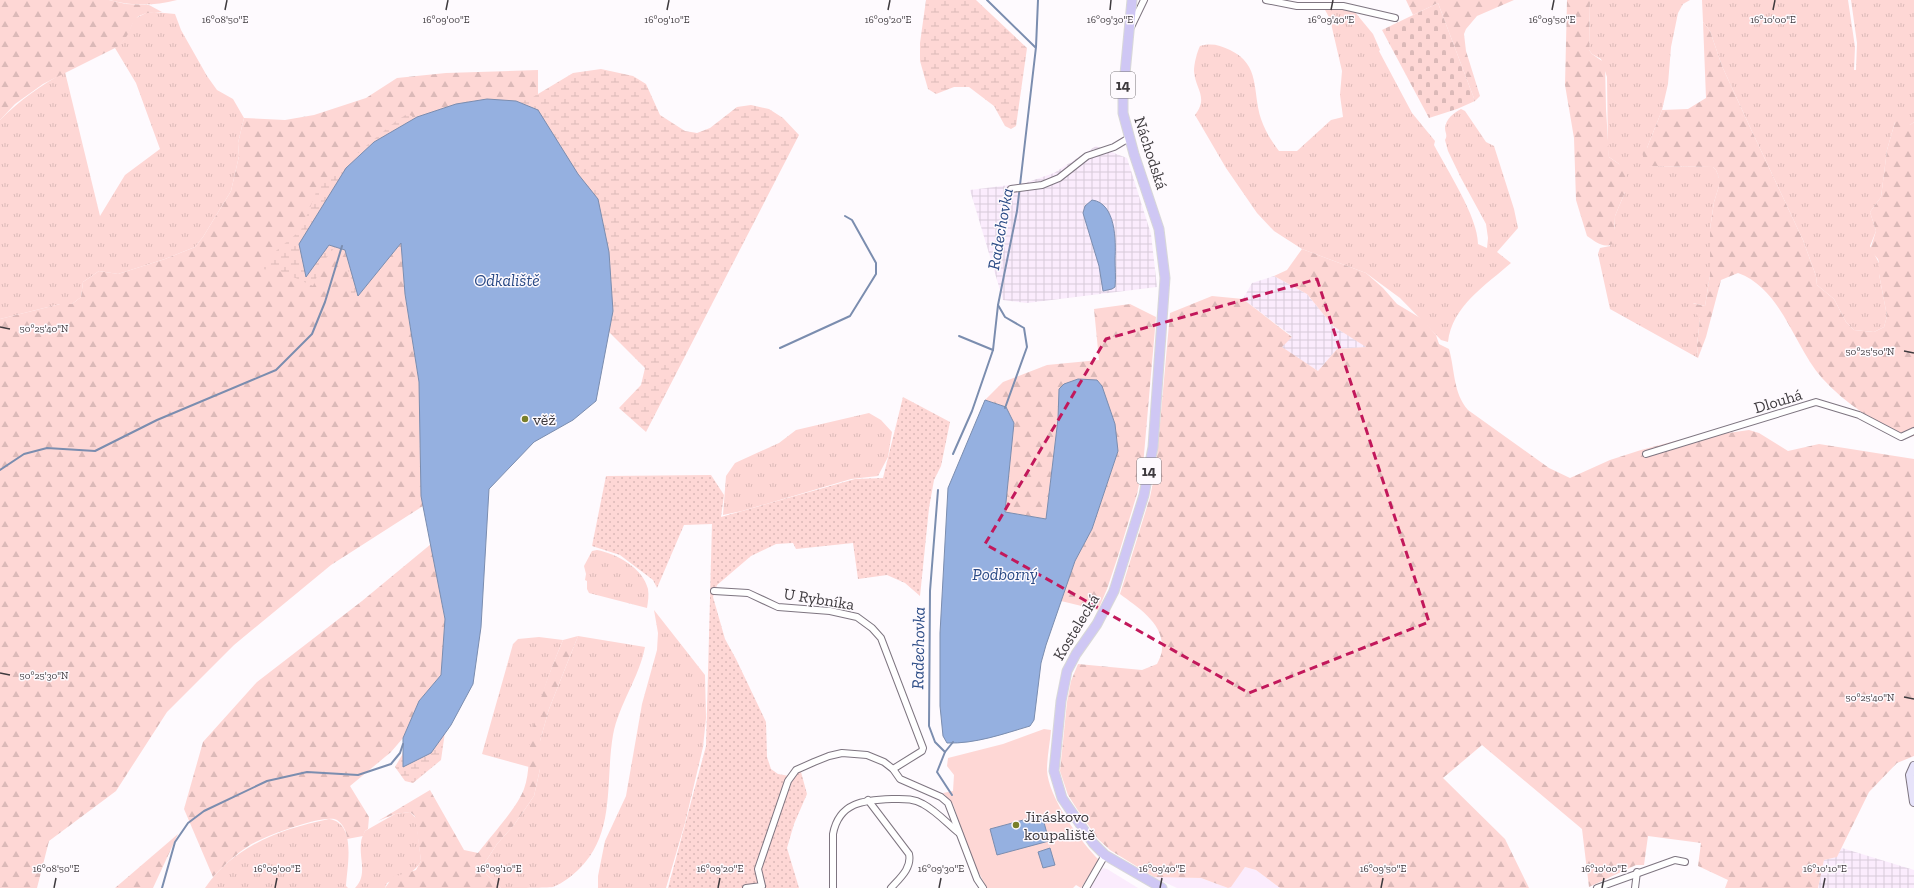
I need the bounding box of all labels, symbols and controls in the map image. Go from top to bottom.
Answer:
text: 16°08'50"E [202,14,248,26]
text: 16°09'00"E [422,14,470,26]
text: 16°09'10"E [644,14,690,26]
text: 16°09'20"E [865,14,911,26]
text: 16°09'30"E [1087,14,1133,26]
text: 16°09'40"E [1308,14,1354,26]
text: 16°09'50"E [1529,14,1575,26]
text: 16°10'00"E [1750,14,1796,26]
road number: 14 [1111,72,1135,98]
street label: Náchodská [1130,114,1172,192]
water label: Radechovka [983,187,1017,271]
water label: Odkaliště [474,270,540,290]
text: 50°25'40"N [20,323,69,335]
text: 50°25'50"N [1846,346,1895,358]
street label: Dlouhá [1752,385,1805,417]
place label: věž [533,410,556,429]
marker: věž [520,414,530,424]
road number: 14 [1137,458,1161,484]
water label: Podborný [972,564,1038,584]
street label: U Rybníka [782,584,856,614]
street label: Kostelecká [1049,590,1103,664]
water label: Radechovka [907,607,929,689]
text: 50°25'30"N [20,670,69,682]
text: 50°25'40"N [1846,692,1895,704]
place label: Jiráskovo koupaliště [1024,807,1095,844]
marker: Jiráskovo koupaliště [1011,820,1021,830]
text: 16°08'50"E [33,863,79,875]
text: 16°09'00"E [253,863,301,875]
text: 16°09'10"E [476,863,522,875]
text: 16°09'20"E [697,863,743,875]
text: 16°09'30"E [918,863,964,875]
text: 16°09'40"E [1139,863,1185,875]
text: 16°09'50"E [1360,863,1406,875]
text: 16°10'00"E [1581,863,1627,875]
text: 16°10'10"E [1803,863,1847,875]

